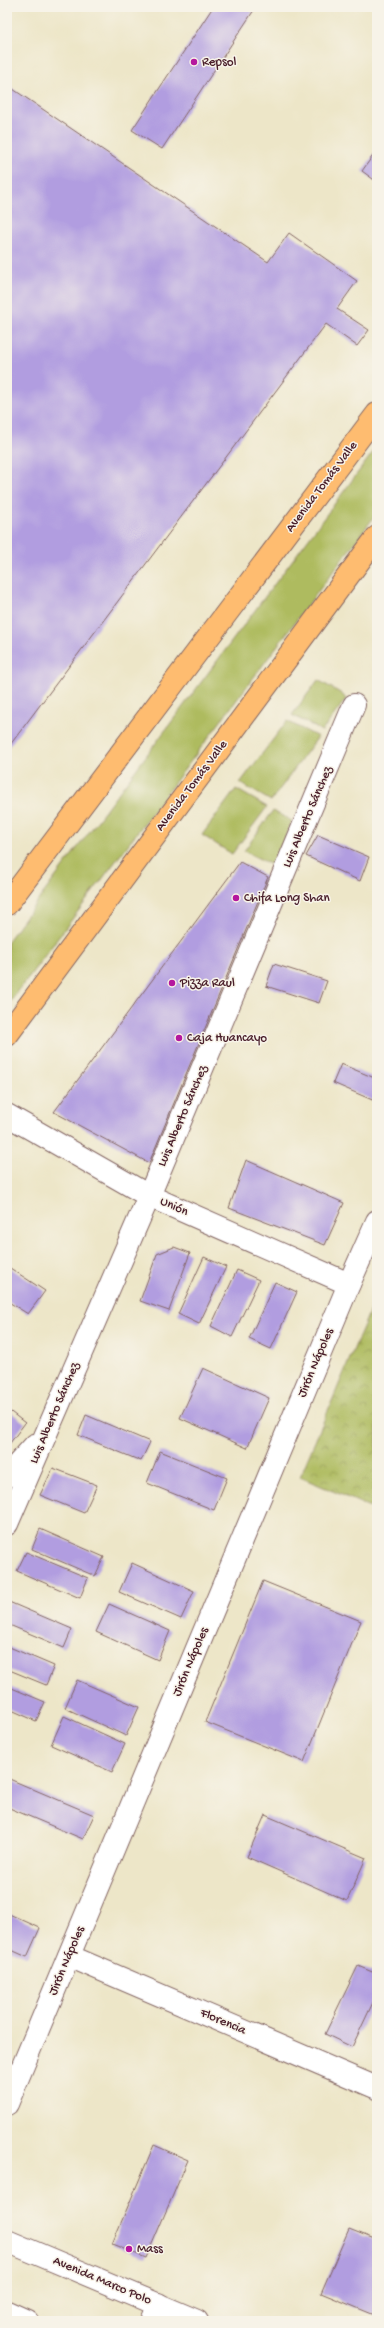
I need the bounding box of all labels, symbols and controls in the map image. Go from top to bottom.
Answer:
place label: Repsol [202,55,236,70]
marker: Repsol [189,57,199,67]
street label: Avenida Tomás Valle [283,438,361,535]
street label: Avenida Tomás Valle [153,737,231,834]
street label: Luis Alberto Sánchez [280,763,337,870]
place label: Chifa Long Shan [244,891,331,906]
marker: Chifa Long Shan [231,893,241,903]
place label: Pizza Raul [179,976,235,991]
marker: Pizza Raul [167,978,177,988]
place label: Caja Huancayo [187,1031,267,1046]
marker: Caja Huancayo [174,1033,184,1043]
street label: Luis Alberto Sánchez [155,1062,212,1169]
street label: Unión [158,1194,191,1220]
street label: Jirón Nápoles [295,1325,338,1400]
street label: Luis Alberto Sánchez [27,1359,84,1466]
street label: Jirón Nápoles [170,1624,213,1699]
street label: Jirón Nápoles [46,1923,89,1998]
street label: Florencia [197,2005,249,2039]
place label: Mass [137,2242,164,2257]
marker: Mass [124,2244,134,2254]
street label: Avenida Marco Polo [50,2253,154,2309]

